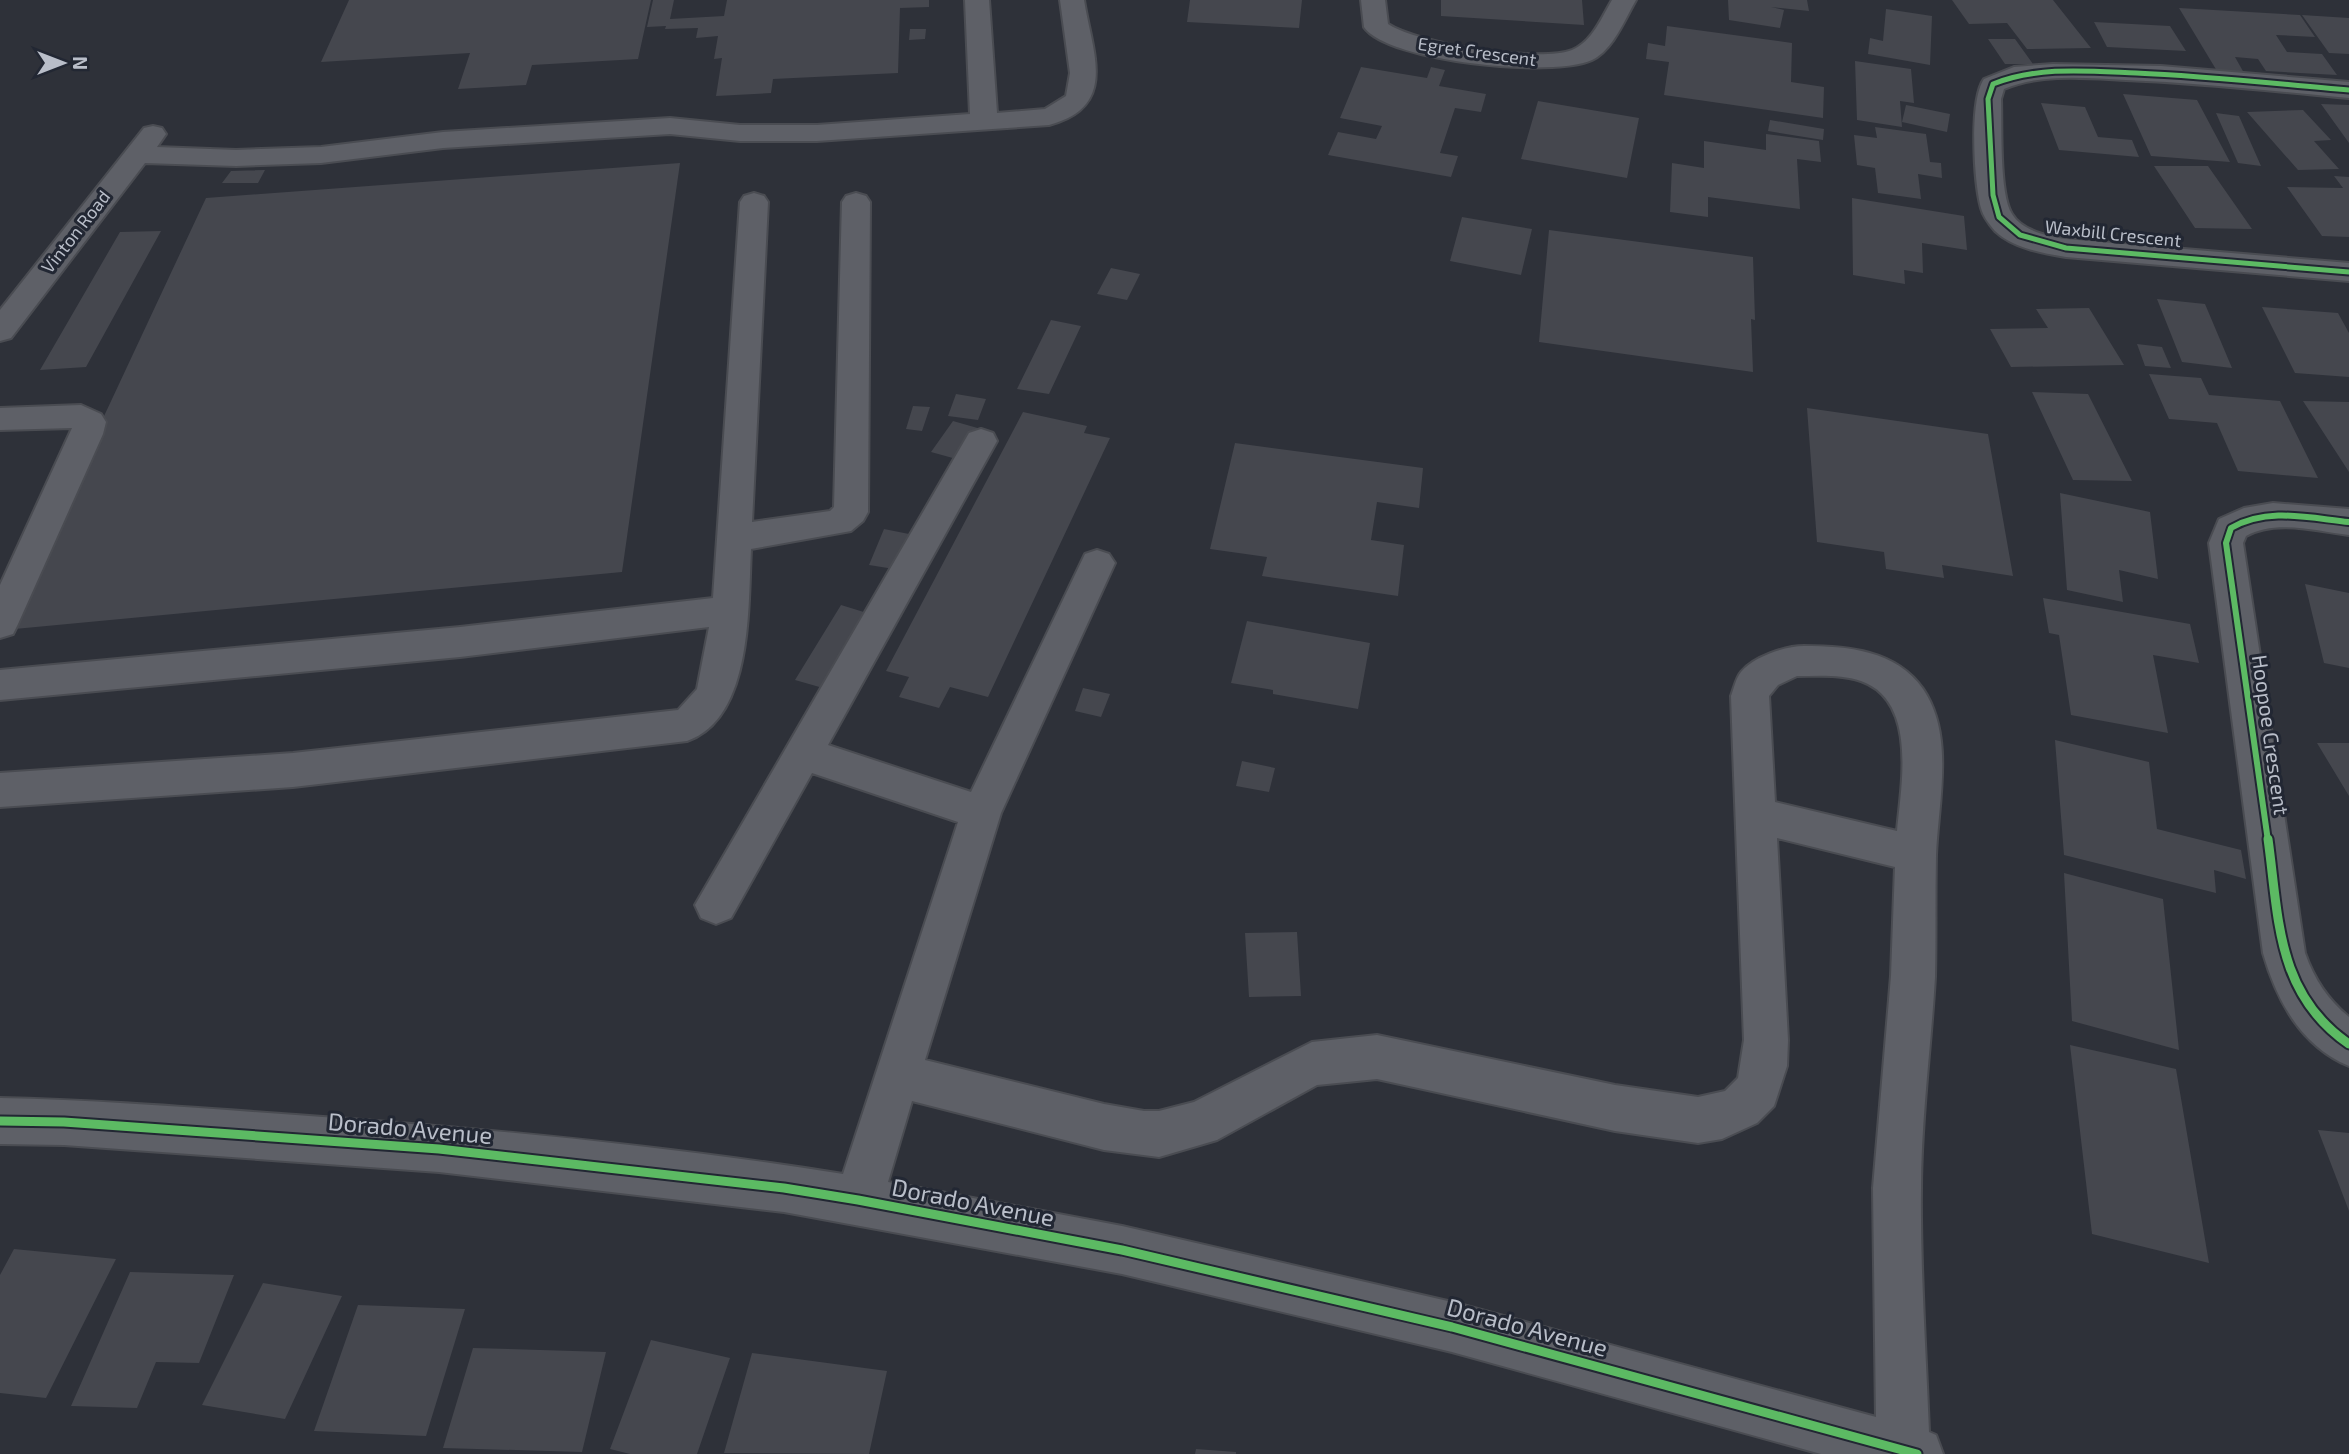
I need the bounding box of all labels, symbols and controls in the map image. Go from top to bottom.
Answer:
north arrow [28,28,98,98]
street label: Egret Crescent [1417,32,1538,70]
text: N [69,56,92,70]
street label: Vinton Road [36,186,114,277]
street label: Waxbill Crescent [2044,215,2182,251]
street label: Hoopoe Crescent [2248,653,2295,817]
street label: Dorado Avenue [327,1106,494,1149]
street label: Dorado Avenue [890,1172,1057,1231]
street label: Dorado Avenue [1444,1291,1611,1362]

